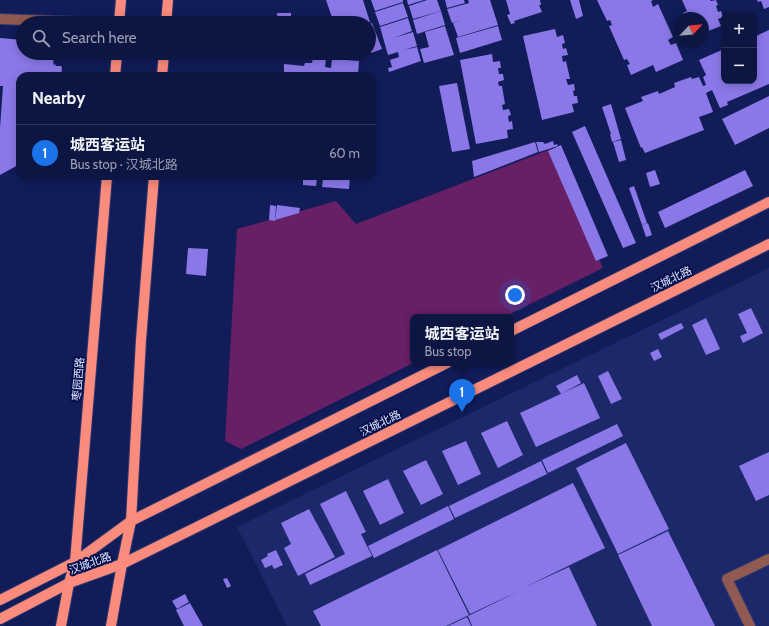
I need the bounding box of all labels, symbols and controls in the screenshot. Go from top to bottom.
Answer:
north arrow [673,12,709,48]
map controls [721,12,757,84]
button: + [721,12,757,48]
search box [16,16,376,60]
icon: search [30,27,52,49]
text: Search here [62,29,137,47]
button: − [721,48,757,84]
text: Nearby [32,88,85,108]
text: 城西客运站 [70,136,145,154]
text: 1 [43,145,47,161]
text: 60 m [329,145,360,161]
text: Bus stop · 汉城北路 [70,156,178,172]
street label: 汉城北路 [648,263,694,295]
your location [505,285,525,305]
popup [410,314,514,366]
text: 城西客运站 [424,325,500,343]
text: Bus stop [424,343,471,359]
street label: 枣园西路 [69,356,87,402]
pin: 1 [449,379,475,412]
street label: 汉城北路 [357,407,403,439]
street label: 汉城北路 [67,549,113,577]

